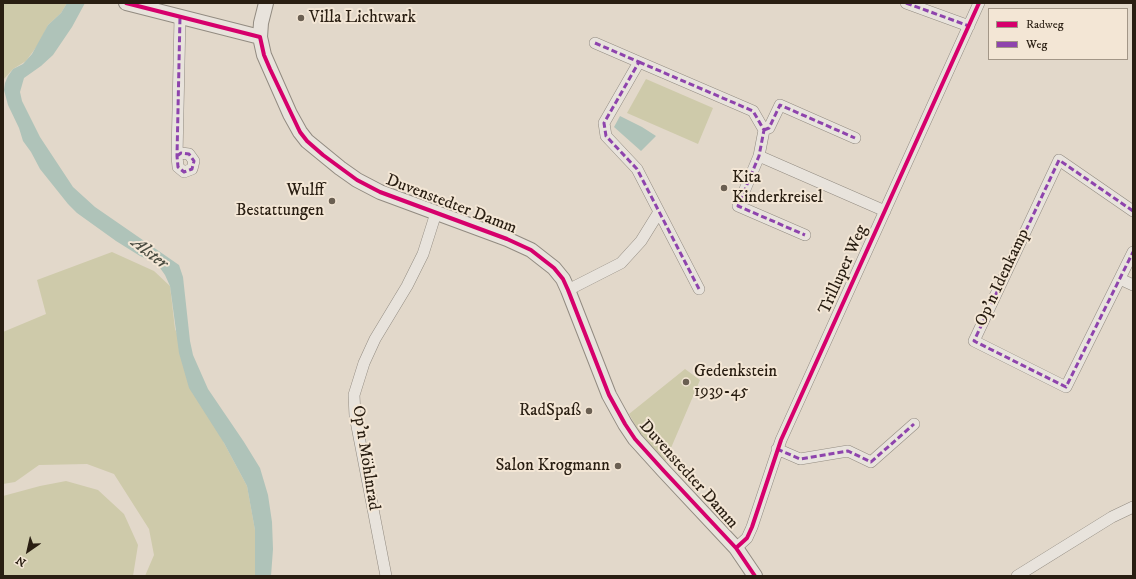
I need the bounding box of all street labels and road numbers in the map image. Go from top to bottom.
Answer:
street label: Duvenstedter Damm [383,171,519,239]
street label: Trilluper Weg [815,222,873,318]
street label: Op'n Idenkamp [971,226,1035,330]
street label: Op'n Möhlnrad [347,404,383,512]
street label: Duvenstedter Damm [634,417,742,533]

